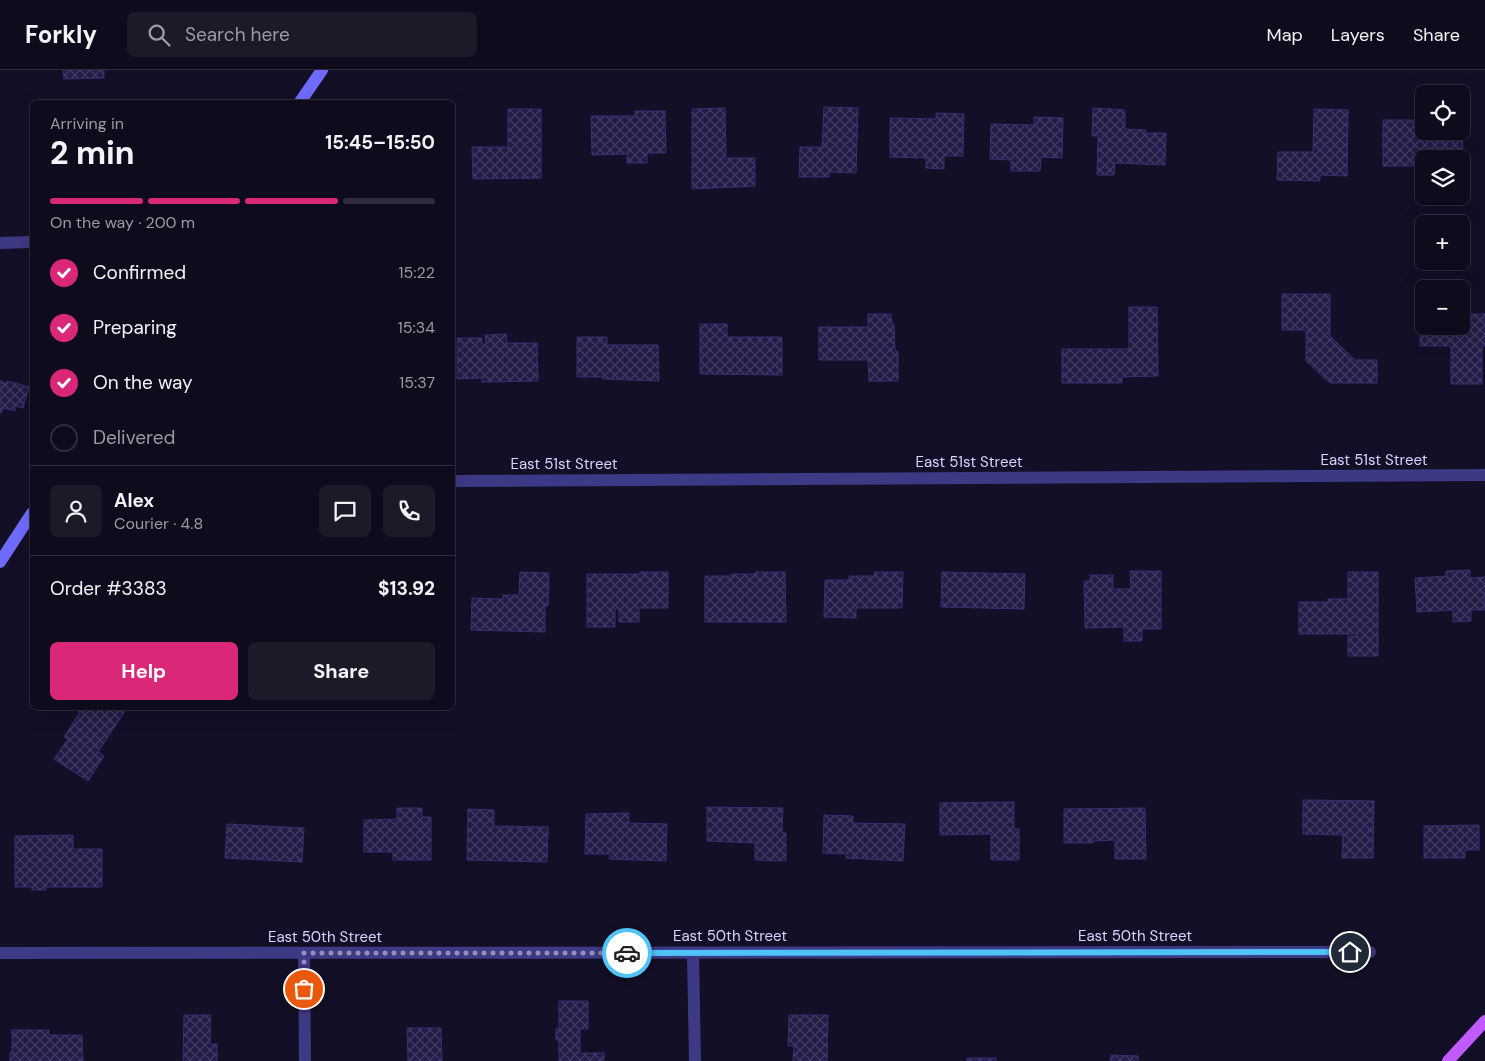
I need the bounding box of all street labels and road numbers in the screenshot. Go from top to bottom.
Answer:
street label: East 51st Street [1320,450,1428,470]
street label: East 51st Street [915,452,1023,472]
street label: East 51st Street [510,454,618,474]
street label: East 50th Street [673,926,787,946]
street label: East 50th Street [1078,926,1192,946]
street label: East 50th Street [268,927,382,947]

